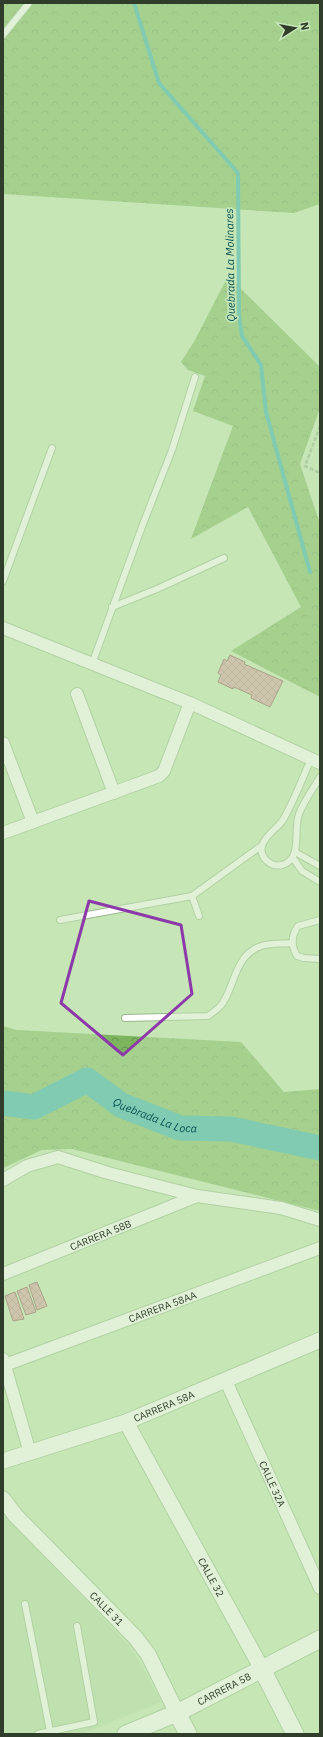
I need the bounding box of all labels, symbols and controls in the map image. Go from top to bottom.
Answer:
north arrow [275,8,315,48]
text: N [297,21,312,31]
water label: Quebrada La Molinares [222,208,238,322]
water label: Quebrada La Loca [110,1094,197,1135]
street label: CARRERA 58B [68,1217,133,1253]
street label: CARRERA 58AA [127,1288,199,1326]
street label: CARRERA 58A [131,1388,197,1425]
street label: CALLE 32A [256,1459,288,1510]
street label: CALLE 32 [195,1555,227,1599]
street label: CALLE 31 [87,1589,126,1629]
street label: CARRERA 58 [195,1670,253,1708]

